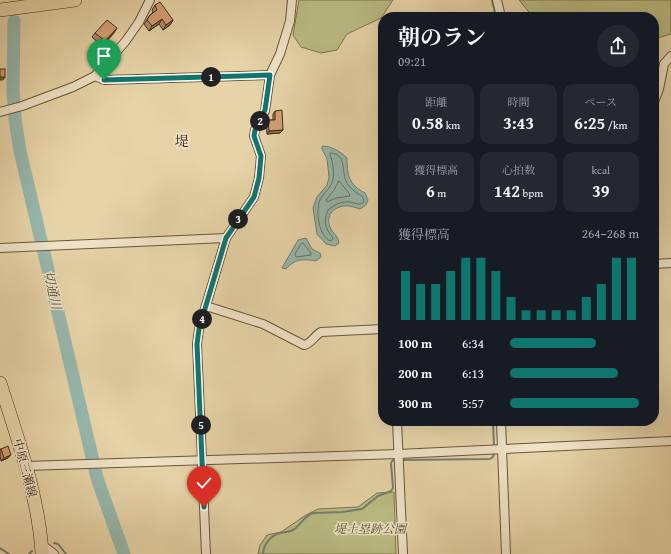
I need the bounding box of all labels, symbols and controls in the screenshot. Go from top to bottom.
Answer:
text: 朝のラン [398,21,486,53]
button: share [597,25,639,67]
pin [87,39,121,80]
icon: arrive [93,45,115,67]
text: 09:21 [398,52,426,71]
pin: 1 [201,67,221,87]
text: 1 [208,69,214,85]
text: 距離 [425,94,447,110]
text: 時間 [507,94,529,110]
text: ペース [585,94,617,110]
text: 0.58 [412,110,443,135]
text: 3:43 [503,110,534,135]
text: 6:25 [574,110,605,135]
pin: 2 [250,111,270,131]
text: 2 [257,113,263,129]
text: km [443,117,460,133]
text: /km [605,117,628,133]
district label: 堤 [175,131,189,151]
text: 獲得標高 [414,162,458,178]
text: 心拍数 [502,162,535,178]
text: kcal [591,162,610,178]
text: 6 [426,178,435,203]
text: 142 [494,178,520,203]
text: 39 [592,178,610,203]
text: m [435,185,446,201]
text: bpm [520,185,543,201]
pin: 3 [228,209,248,229]
text: 3 [235,211,241,227]
text: 264–268 m [582,224,639,243]
text: 獲得標高 [398,225,450,244]
water label: 切通川 [39,269,67,313]
pin: 4 [192,309,212,329]
text: 4 [199,311,205,327]
text: 100 m [398,334,432,353]
text: 6:34 [462,334,484,353]
text: 200 m [398,364,432,383]
text: 6:13 [462,364,484,383]
text: 300 m [398,394,432,413]
text: 5:57 [462,394,484,413]
pin: 5 [191,415,211,435]
text: 5 [198,417,204,433]
street label: 中原三瀬線 [10,437,41,499]
pin [187,466,221,507]
icon: check [193,472,215,494]
park label: 堤土塁跡公園 [334,520,408,537]

